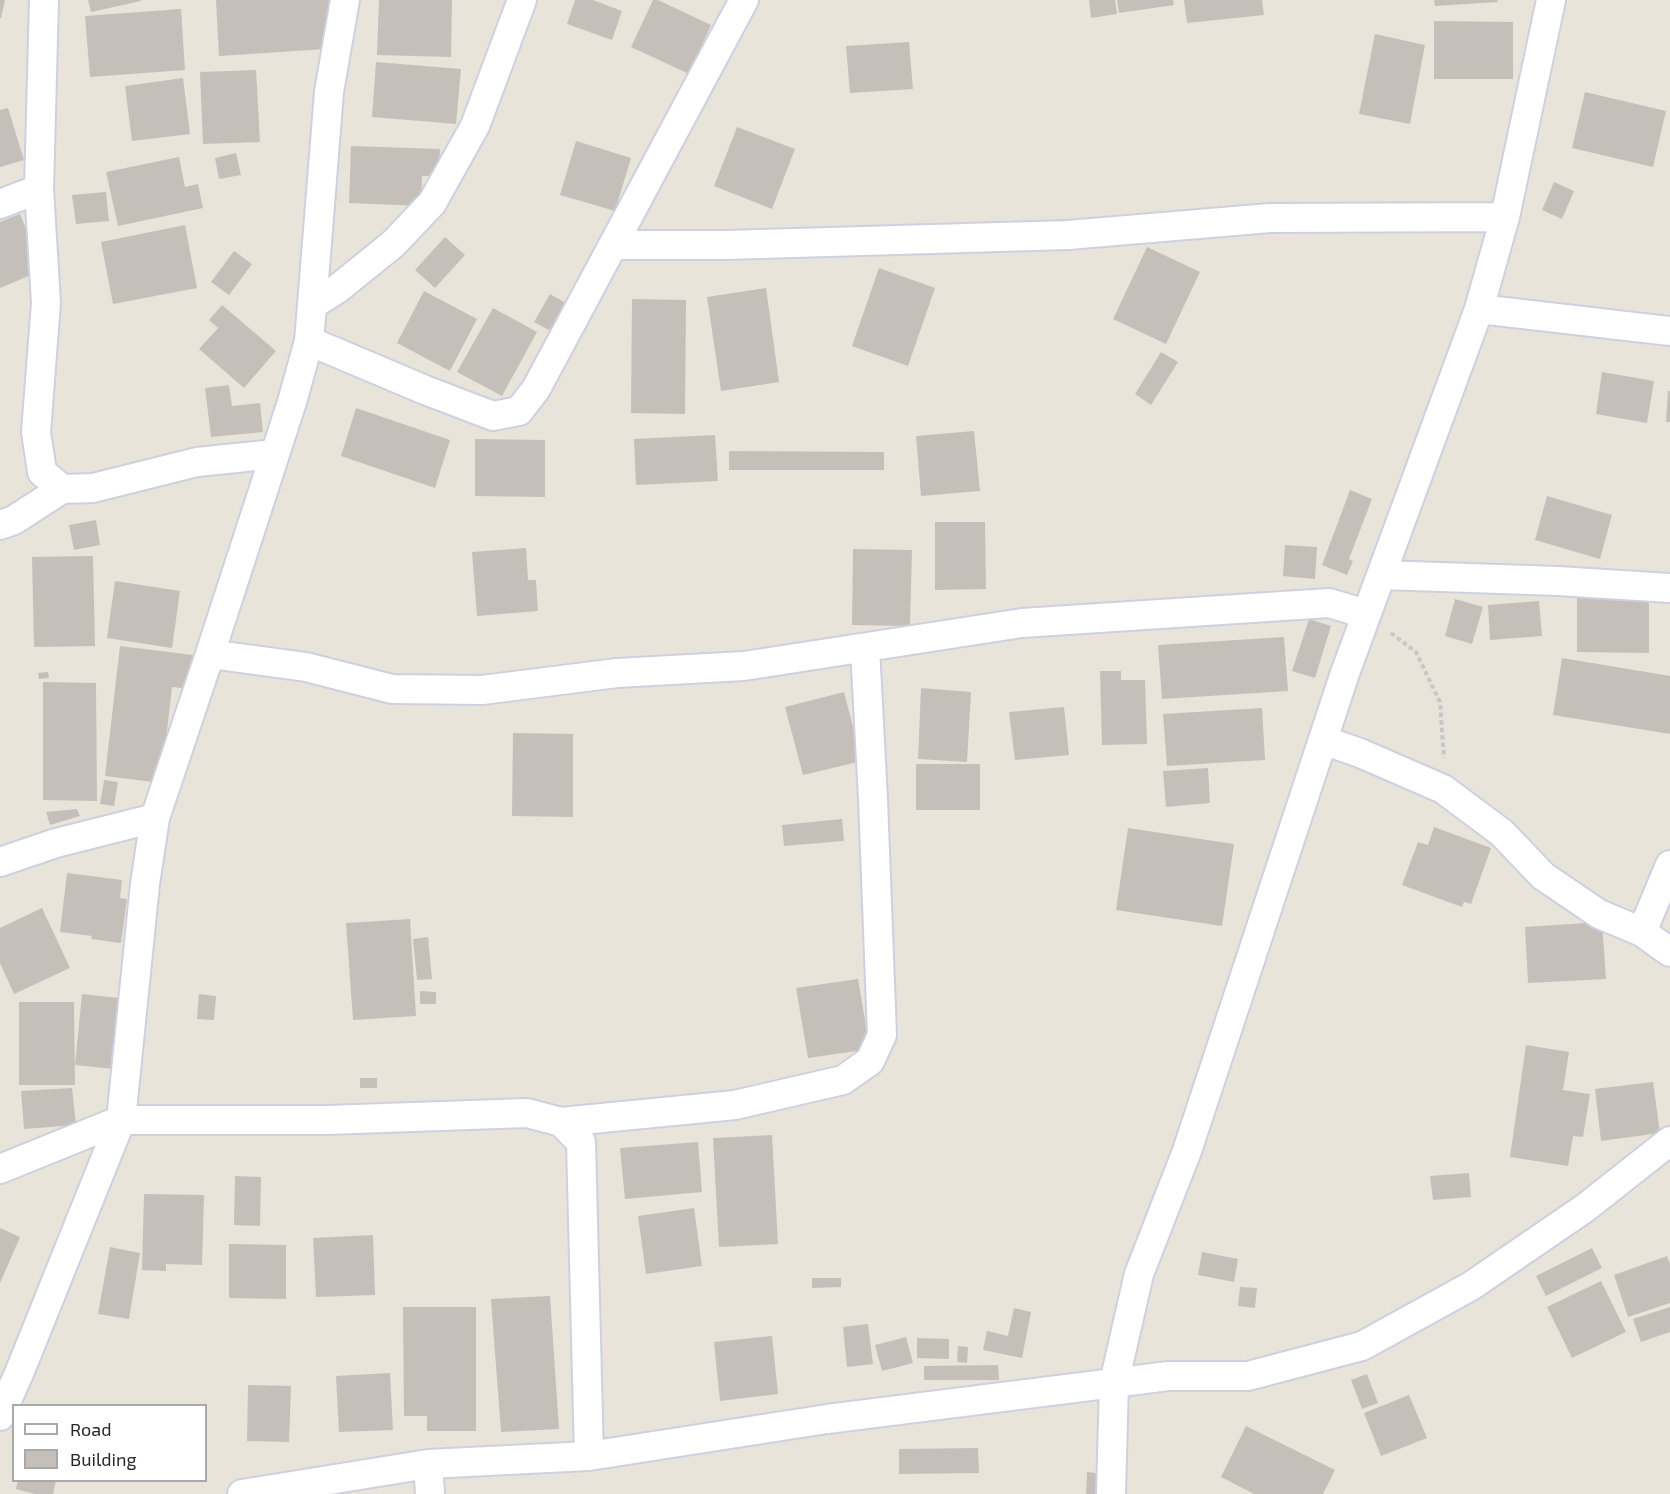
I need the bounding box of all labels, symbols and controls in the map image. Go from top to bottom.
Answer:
legend [12,1404,207,1482]
text: Road [70,1418,111,1440]
text: Building [70,1448,137,1470]

